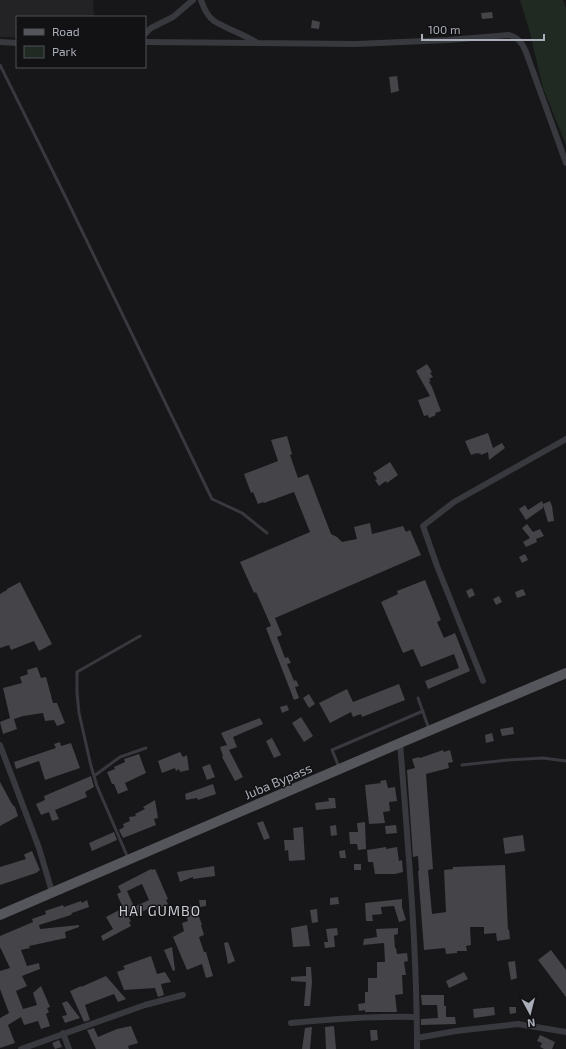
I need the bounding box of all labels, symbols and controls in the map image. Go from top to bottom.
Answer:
legend [16,16,146,68]
scale bar [422,16,544,42]
text: 100 m [428,22,460,36]
text: Road [52,24,80,38]
text: Park [52,44,77,58]
street label: Juba Bypass [242,760,314,802]
district label: HAI GUMBO [119,902,201,919]
north arrow [510,993,550,1033]
text: N [526,1016,536,1030]

